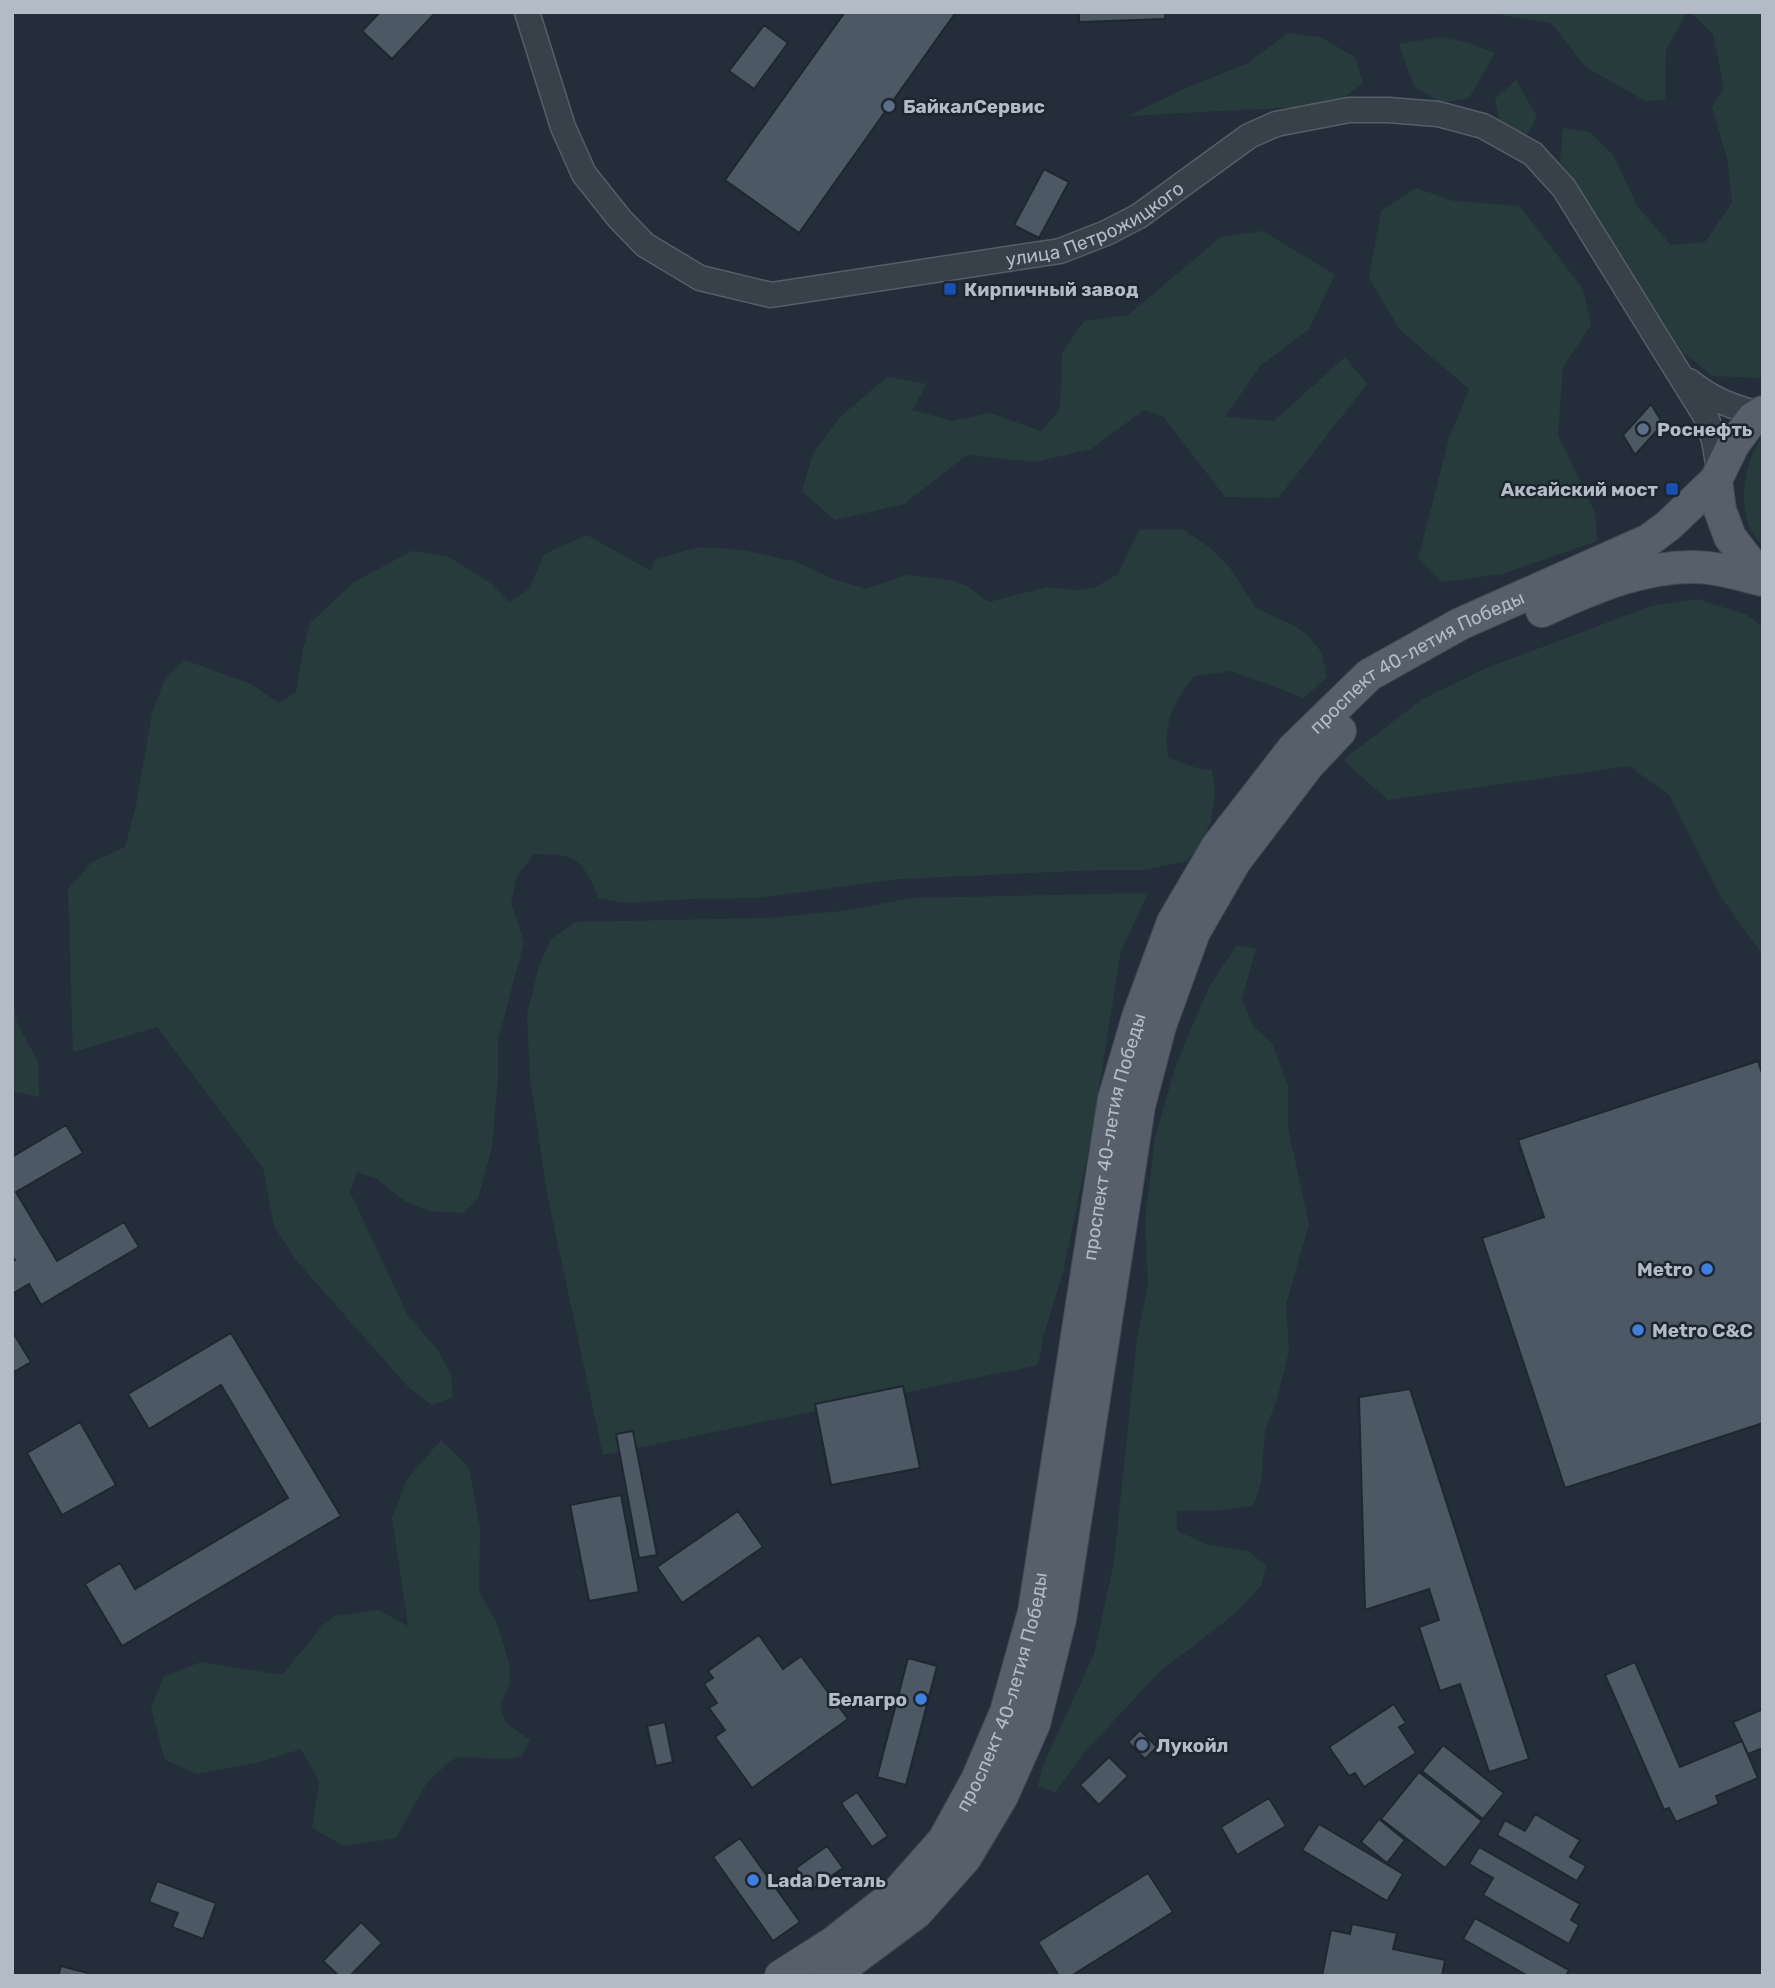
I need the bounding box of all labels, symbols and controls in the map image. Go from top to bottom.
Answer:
place label: БайкалСервис [903,95,1045,118]
marker: БайкалСервис [881,98,897,114]
street label: улица Петрожицкого [1004,176,1188,271]
place label: Кирпичный завод [964,278,1139,301]
marker: Кирпичный завод [942,281,958,297]
place label: Роснефть [1657,418,1753,441]
marker: Роснефть [1635,421,1651,437]
place label: Аксайский мост [1501,478,1659,501]
marker: Аксайский мост [1664,481,1680,497]
street label: проспект 40-летия Победы [1305,586,1528,739]
street label: проспект 40-летия Победы [1078,1011,1151,1262]
place label: Metro [1637,1258,1693,1281]
marker: Metro [1699,1261,1715,1277]
place label: Metro C&C [1652,1319,1753,1342]
marker: Metro C&C [1630,1322,1646,1338]
street label: проспект 40-летия Победы [951,1571,1052,1816]
place label: Белагро [828,1688,907,1711]
marker: Белагро [913,1691,929,1707]
place label: Лукойл [1156,1734,1228,1757]
marker: Лукойл [1134,1737,1150,1753]
place label: Lada Dеталь [767,1869,886,1892]
marker: Lada Dеталь [745,1872,761,1888]

